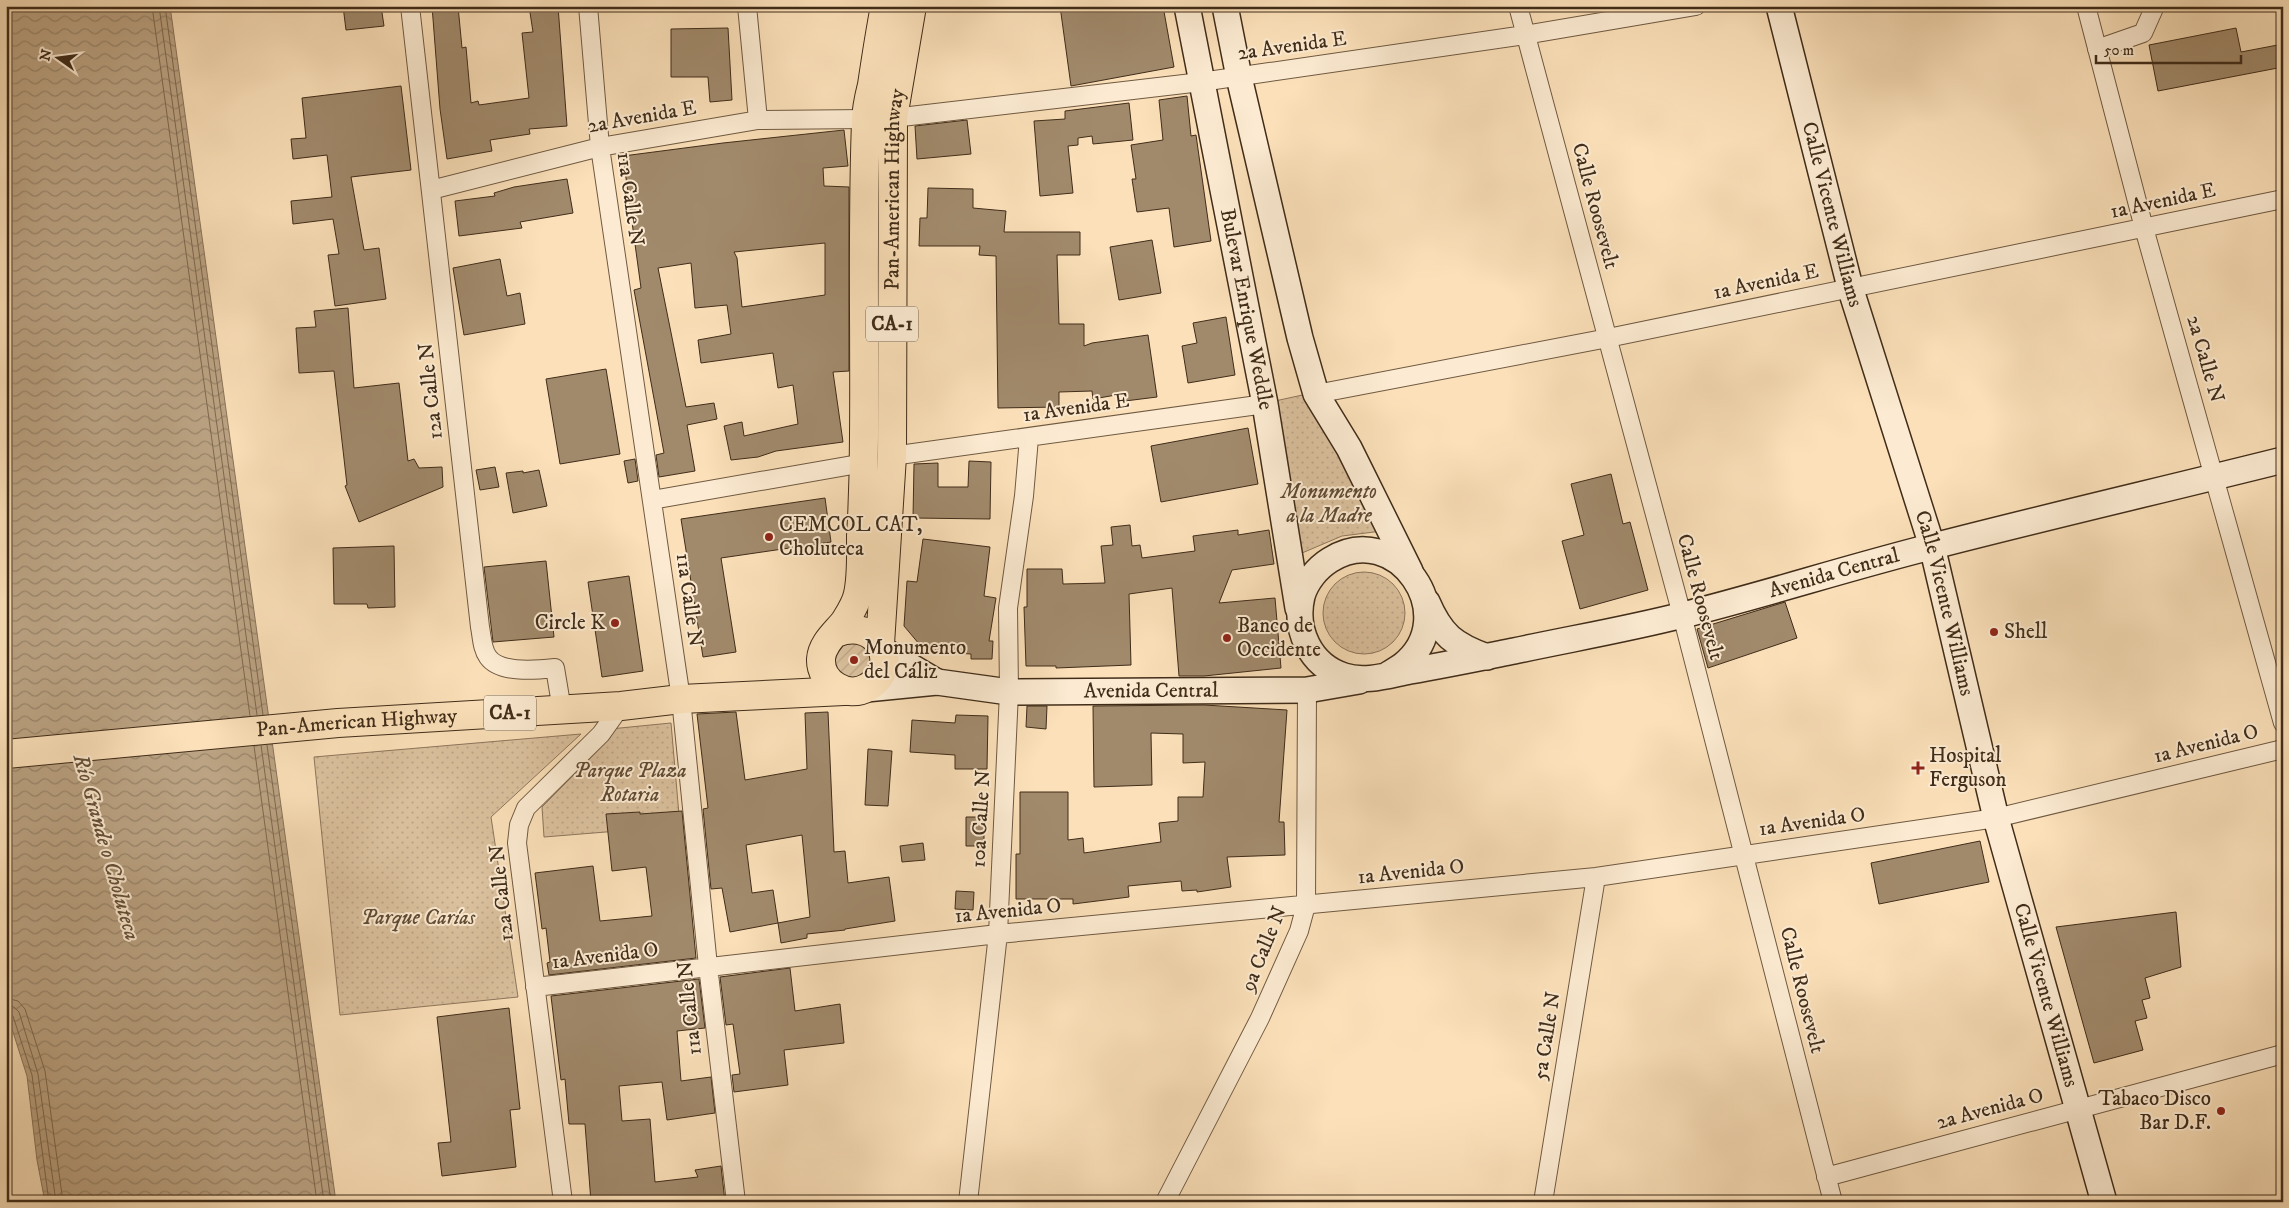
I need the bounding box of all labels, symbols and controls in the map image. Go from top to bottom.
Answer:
street label: 2a Avenida E [1236,25,1348,67]
north arrow [32,32,82,82]
scale bar [2096,32,2242,64]
text: 50 m [2104,41,2134,60]
text: N [36,47,57,63]
street label: Pan-American Highway [879,86,911,290]
street label: 2a Avenida E [586,95,698,139]
street label: Calle Vicente Williams [1796,119,1869,310]
street label: Calle Roosevelt [1566,140,1624,272]
street label: 11a Calle N [611,150,649,248]
street label: 1a Avenida E [2108,177,2218,225]
street label: Bulevar Enrique Weddle [1214,206,1279,412]
street label: 1a Avenida E [1711,258,1821,306]
road number: CA-1 [866,306,918,342]
street label: 2a Calle N [2180,312,2230,406]
street label: 12a Calle N [413,341,449,441]
street label: 1a Avenida E [1021,388,1131,428]
park label: Monumento a la Madre [1279,479,1377,529]
street label: Calle Vicente Williams [1909,507,1980,698]
place label: CEMCOL CAT, Choluteca [779,512,922,562]
marker: CEMCOL CAT, Choluteca [763,531,775,543]
street label: Calle Roosevelt [1671,531,1729,663]
street label: Avenida Central [1766,542,1903,604]
street label: 11a Calle N [670,551,708,649]
place label: Circle K [535,610,605,636]
place label: Banco de Occidente [1237,613,1321,663]
marker: Circle K [609,617,621,629]
place label: Shell [2004,619,2048,645]
marker: Shell [1988,626,2000,638]
marker: Banco de Occidente [1221,632,1233,644]
place label: Monumento del Cáliz [864,635,966,685]
marker: Monumento del Cáliz [848,654,860,666]
street label: Avenida Central [1084,678,1219,704]
road number: CA-1 [484,696,536,730]
street label: Pan-American Highway [255,703,459,744]
street label: 1a Avenida O [2151,718,2261,770]
place label: Hospital Ferguson [1929,743,2006,793]
water label: Río Grande o Choluteca [66,750,146,943]
park label: Parque Plaza Rotaria [573,758,687,808]
marker: Hospital Ferguson [1911,761,1925,775]
street label: 10a Calle N [965,769,997,869]
street label: 1a Avenida O [1757,802,1867,842]
street label: 12a Calle N [484,843,520,943]
street label: 1a Avenida O [1356,853,1466,891]
street label: 1a Avenida O [953,892,1063,930]
street label: Calle Vicente Williams [2008,900,2084,1090]
street label: 9a Calle N [1235,903,1293,996]
park label: Parque Carías [361,905,476,932]
street label: Calle Roosevelt [1774,924,1830,1056]
street label: 1a Avenida O [550,937,660,975]
street label: 11a Calle N [672,960,708,1056]
street label: 5a Calle N [1527,990,1567,1082]
street label: 2a Avenida O [1934,1082,2046,1136]
place label: Tabaco Disco Bar D.F. [2098,1086,2211,1136]
marker: Tabaco Disco Bar D.F. [2215,1105,2227,1117]

